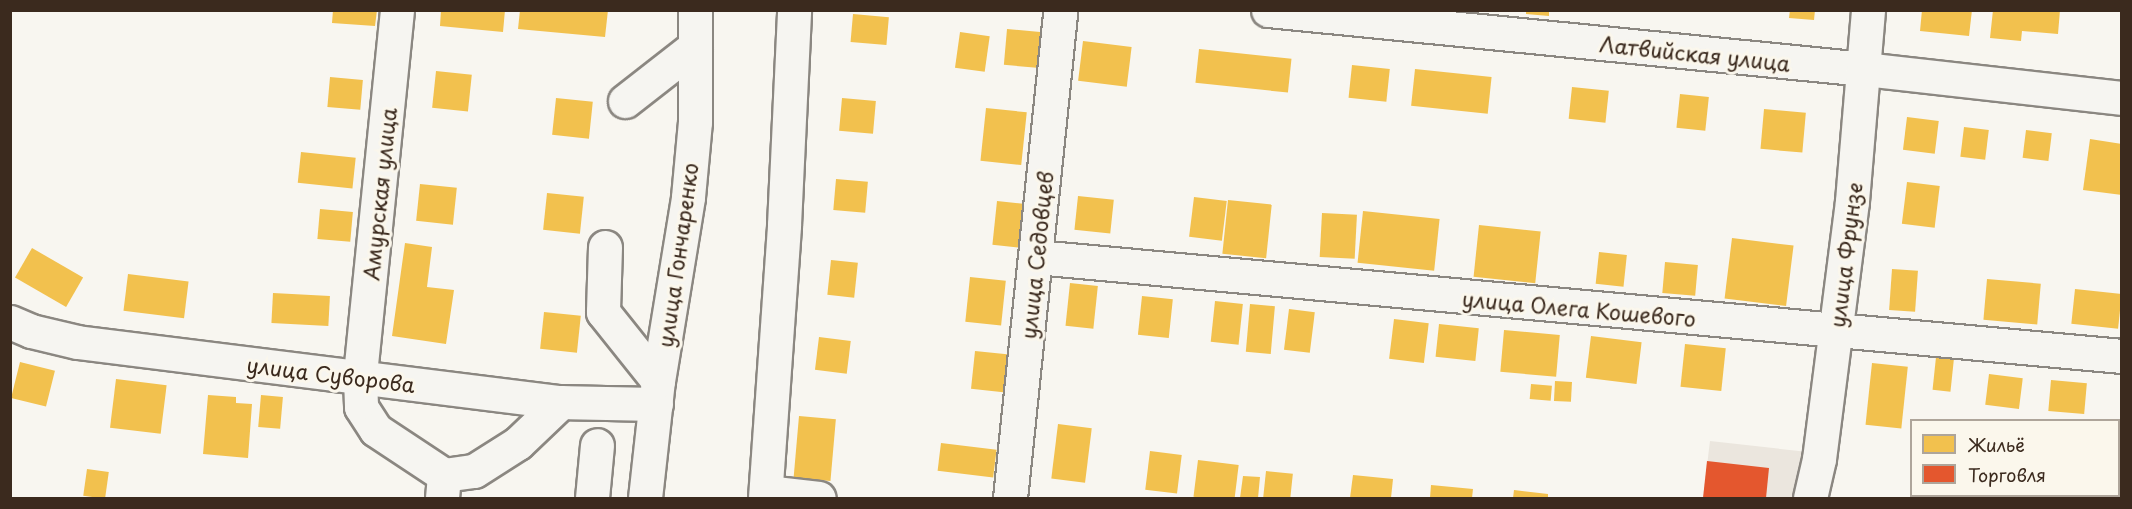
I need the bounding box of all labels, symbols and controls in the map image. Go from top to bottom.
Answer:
street label: Латвийская улица [1598,30,1792,76]
street label: Амурская улица [357,106,401,282]
street label: улица Гончаренко [651,161,703,349]
street label: улица Седовцев [1015,169,1057,341]
street label: улица Фрунзе [1824,181,1866,329]
street label: улица Олега Кошевого [1460,285,1698,331]
street label: улица Суворова [245,351,417,397]
legend [1910,419,2120,497]
text: Жильё [1968,431,2025,458]
text: Торговля [1968,461,2046,488]

